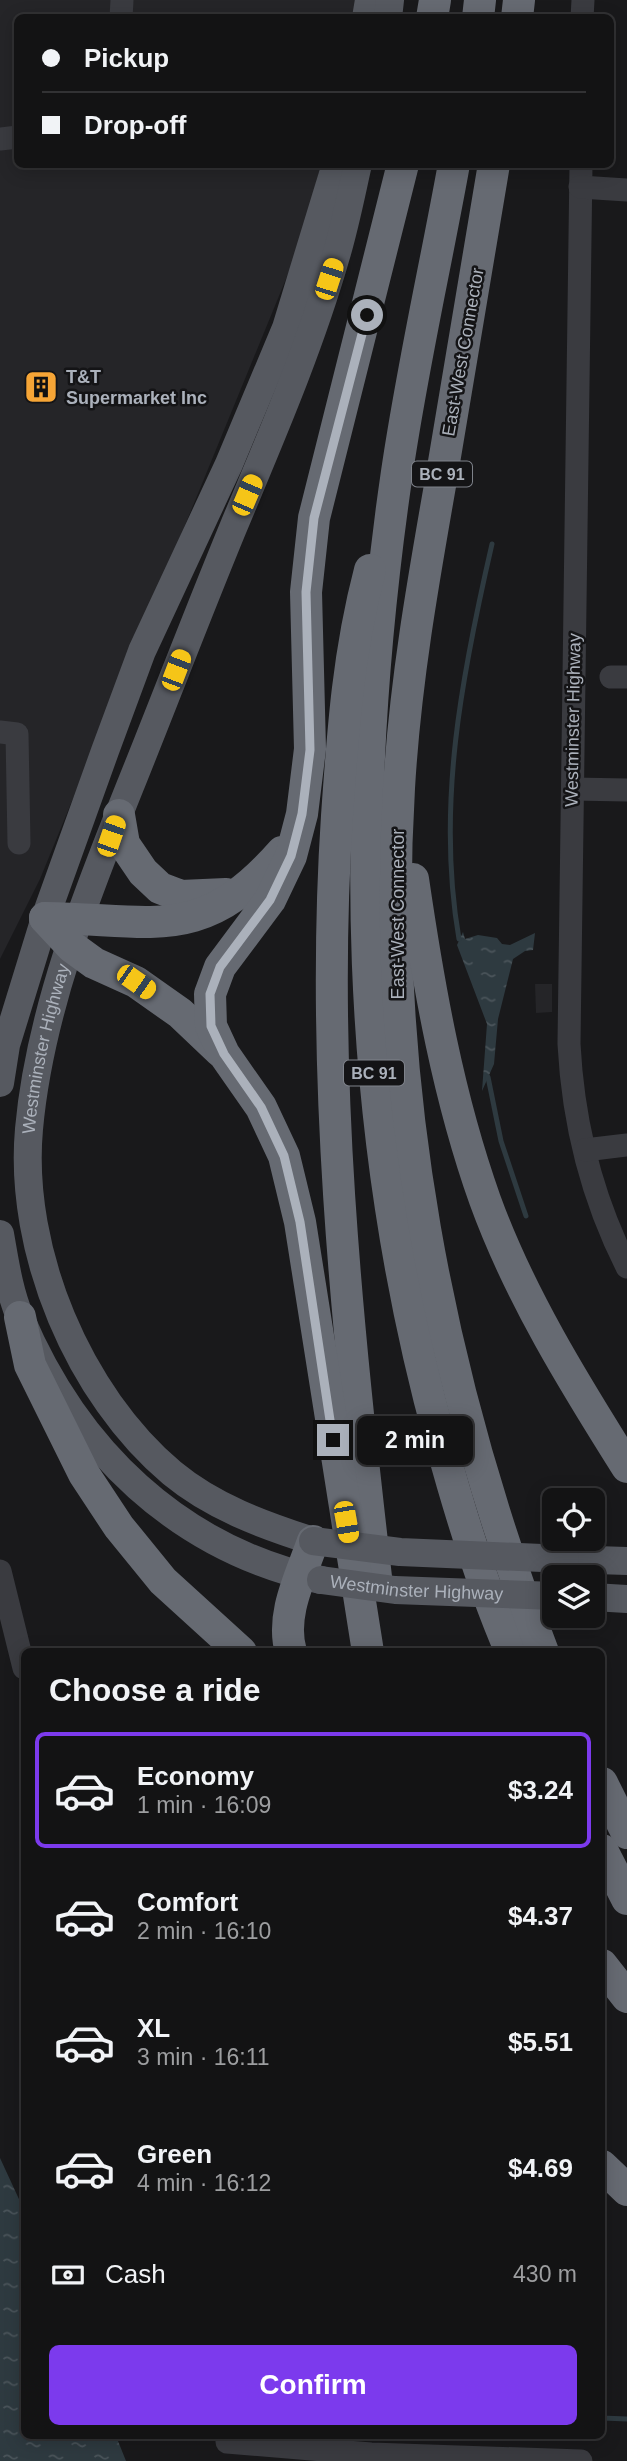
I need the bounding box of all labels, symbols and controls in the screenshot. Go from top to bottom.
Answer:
text: Pickup [84,43,169,73]
text: Drop-off [84,110,187,140]
car [313,256,346,302]
street label: East-West Connector [438,266,488,438]
route start [351,299,383,331]
place label: T&T Supermarket Inc [66,367,207,408]
building icon: T&T Supermarket Inc [22,368,60,406]
road number: BC 91 [412,461,472,486]
car [230,472,265,518]
street label: Westminster Highway [561,633,585,807]
car [159,647,194,693]
car [95,813,128,859]
street label: East-West Connector [388,829,408,999]
street label: Westminster Highway [19,961,74,1135]
car [113,961,160,1003]
road number: BC 91 [344,1060,404,1086]
callout: 2 min [358,1416,473,1464]
route end [317,1424,349,1456]
text: 2 min [385,1427,445,1453]
map controls [542,1488,605,1628]
button: locate [542,1488,605,1551]
car [333,1499,360,1545]
button: layers [542,1565,605,1628]
street label: Westminster Highway [329,1571,504,1604]
text: Choose a ride [49,1672,261,1708]
icon: car [53,1759,116,1822]
text: Economy [137,1761,254,1791]
text: $3.24 [508,1775,573,1805]
text: 1 min · 16:09 [137,1792,271,1818]
icon: car [53,1885,116,1948]
text: Comfort [137,1887,238,1917]
text: $4.37 [508,1901,573,1931]
text: 2 min · 16:10 [137,1918,271,1944]
icon: car [53,2011,116,2074]
text: XL [137,2013,170,2043]
text: $5.51 [508,2027,573,2057]
text: 3 min · 16:11 [137,2044,270,2070]
icon: car [53,2137,116,2200]
text: Green [137,2139,212,2169]
text: $4.69 [508,2153,573,2183]
text: 4 min · 16:12 [137,2170,271,2196]
icon: cash [49,2256,87,2294]
text: Cash [105,2259,166,2289]
text: 430 m [513,2261,577,2287]
button: Confirm [49,2345,577,2425]

